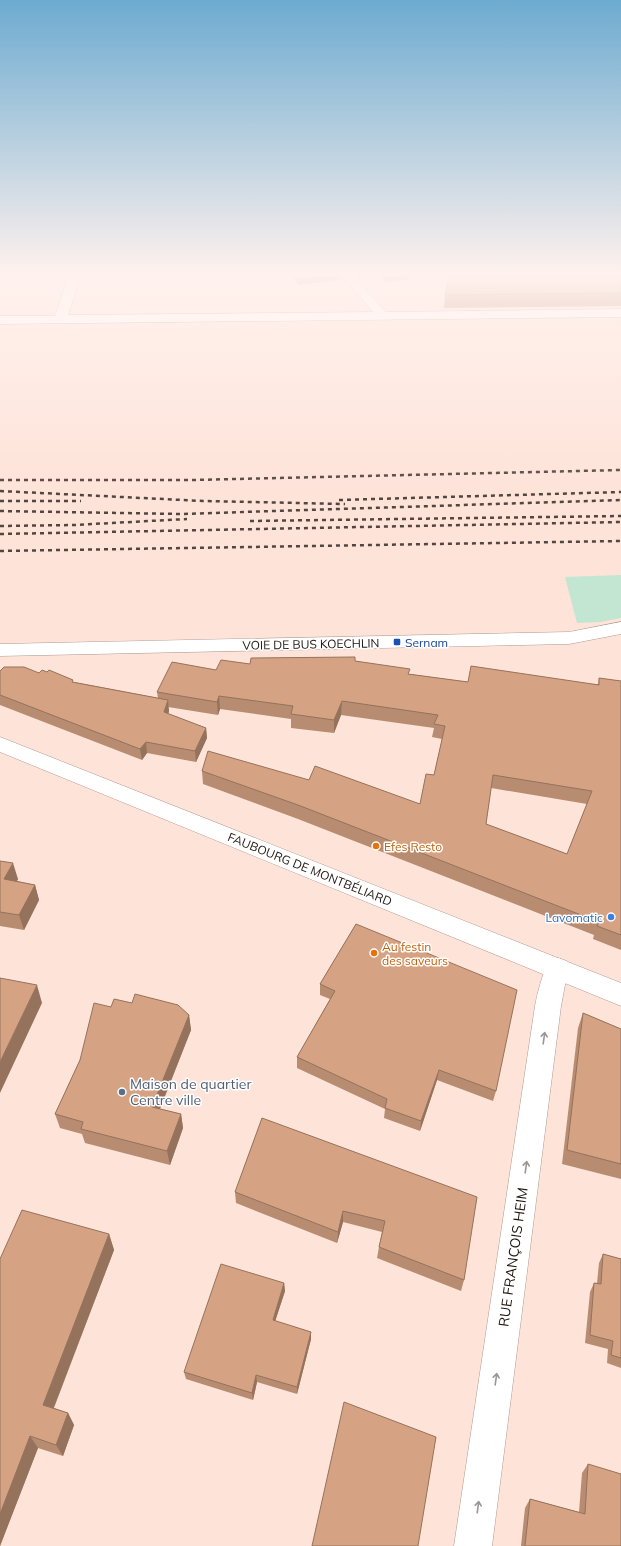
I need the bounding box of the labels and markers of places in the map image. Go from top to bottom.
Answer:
place label: Sernam [405,635,448,650]
marker: Sernam [392,637,402,647]
place label: Efes Resto [384,839,442,854]
marker: Efes Resto [371,841,381,851]
place label: Lavomatic [545,910,603,925]
marker: Lavomatic [606,912,616,922]
place label: Au festin des saveurs [382,939,448,968]
marker: Au festin des saveurs [369,948,379,958]
place label: Maison de quartier Centre ville [130,1075,252,1109]
marker: Maison de quartier Centre ville [117,1087,127,1097]

